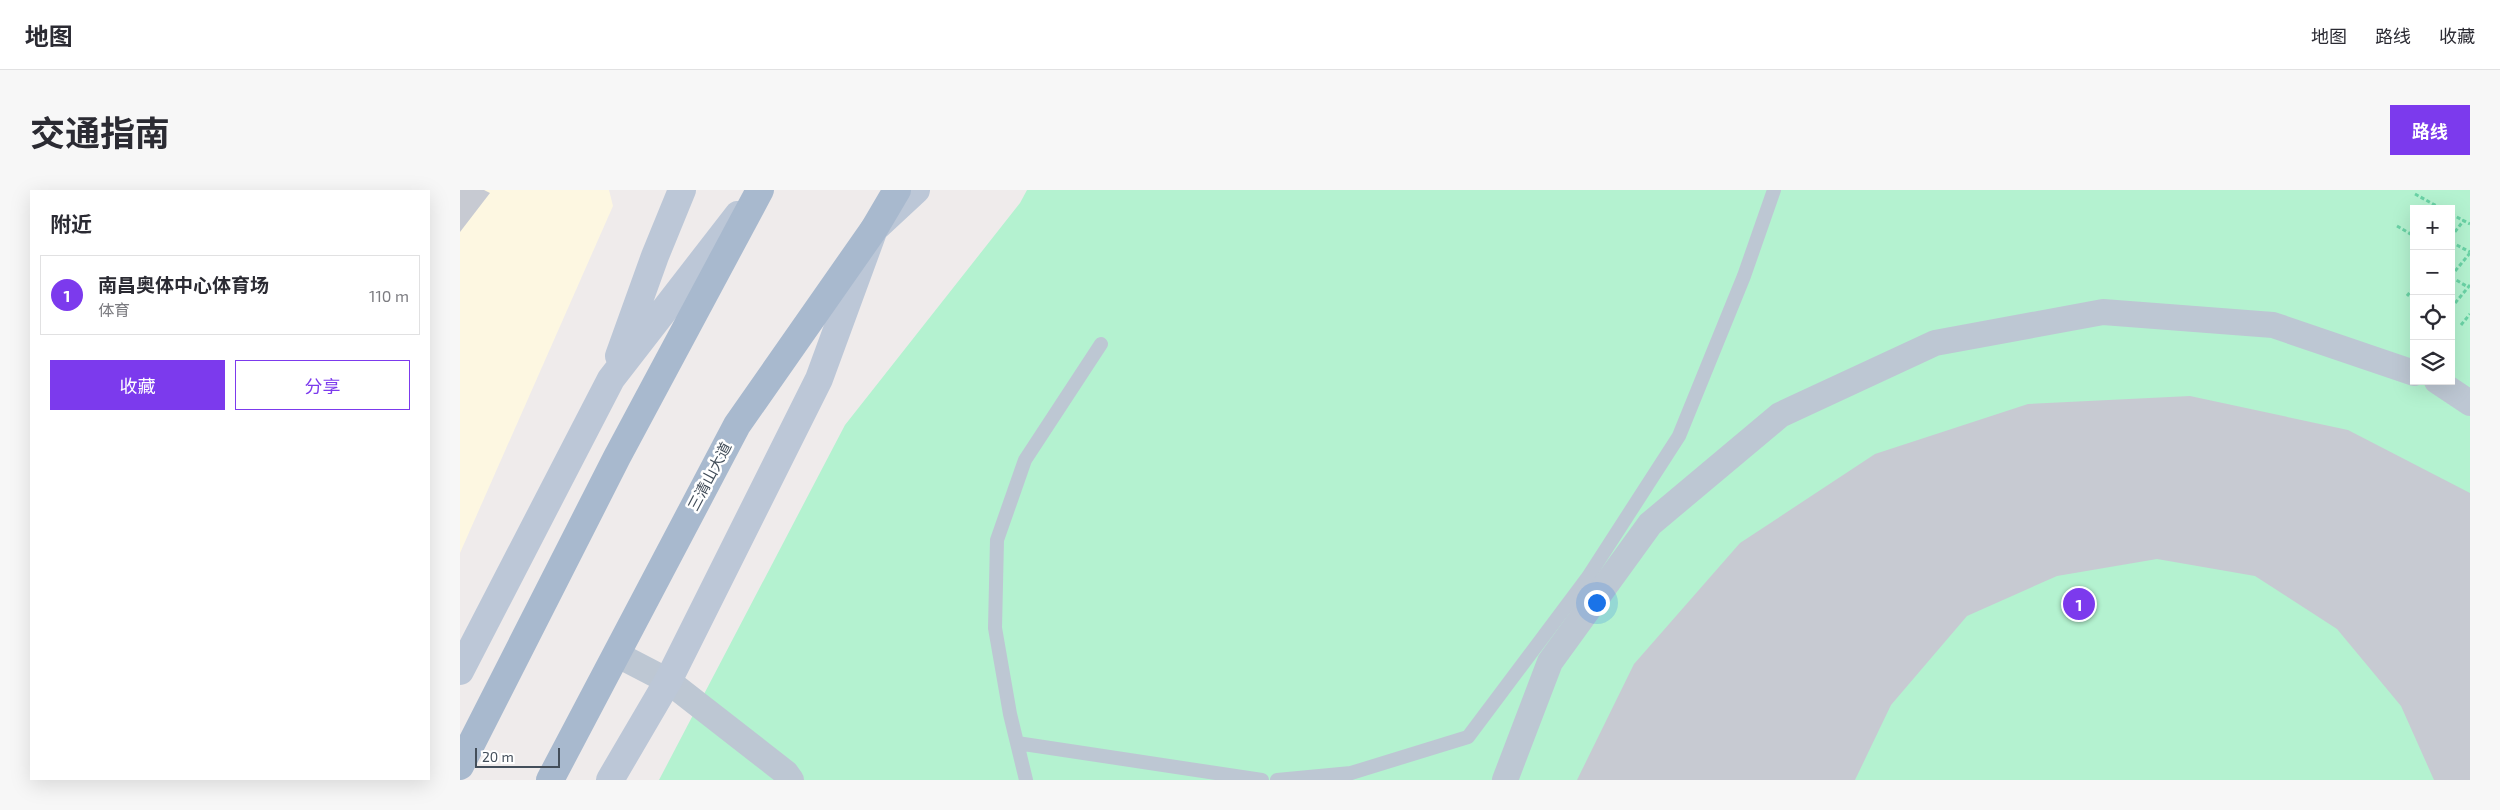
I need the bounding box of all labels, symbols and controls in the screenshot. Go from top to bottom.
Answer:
text: 地图 [25,21,73,50]
text: 地图 [2311,25,2347,47]
text: 路线 [2375,25,2411,47]
text: 收藏 [2439,25,2475,47]
button: 路线 [2390,105,2470,155]
text: 交通指南 [30,111,170,153]
map controls [2410,205,2455,385]
button: + [2410,205,2455,250]
text: 附近 [50,211,92,236]
button: − [2410,250,2455,295]
text: 南昌奥体中心体育场 [98,273,269,296]
text: 1 [64,286,70,305]
text: 110 m [369,286,409,305]
button: locate [2410,295,2455,340]
text: 体育 [98,300,130,319]
button: layers [2410,340,2455,385]
button: 收藏 [50,360,225,410]
button: 分享 [235,360,410,410]
street label: 三清山大道 [683,439,735,513]
pin: 1 [2063,585,2095,623]
your location [1584,590,1610,616]
scale bar [475,745,560,768]
text: 20 m [482,748,514,765]

